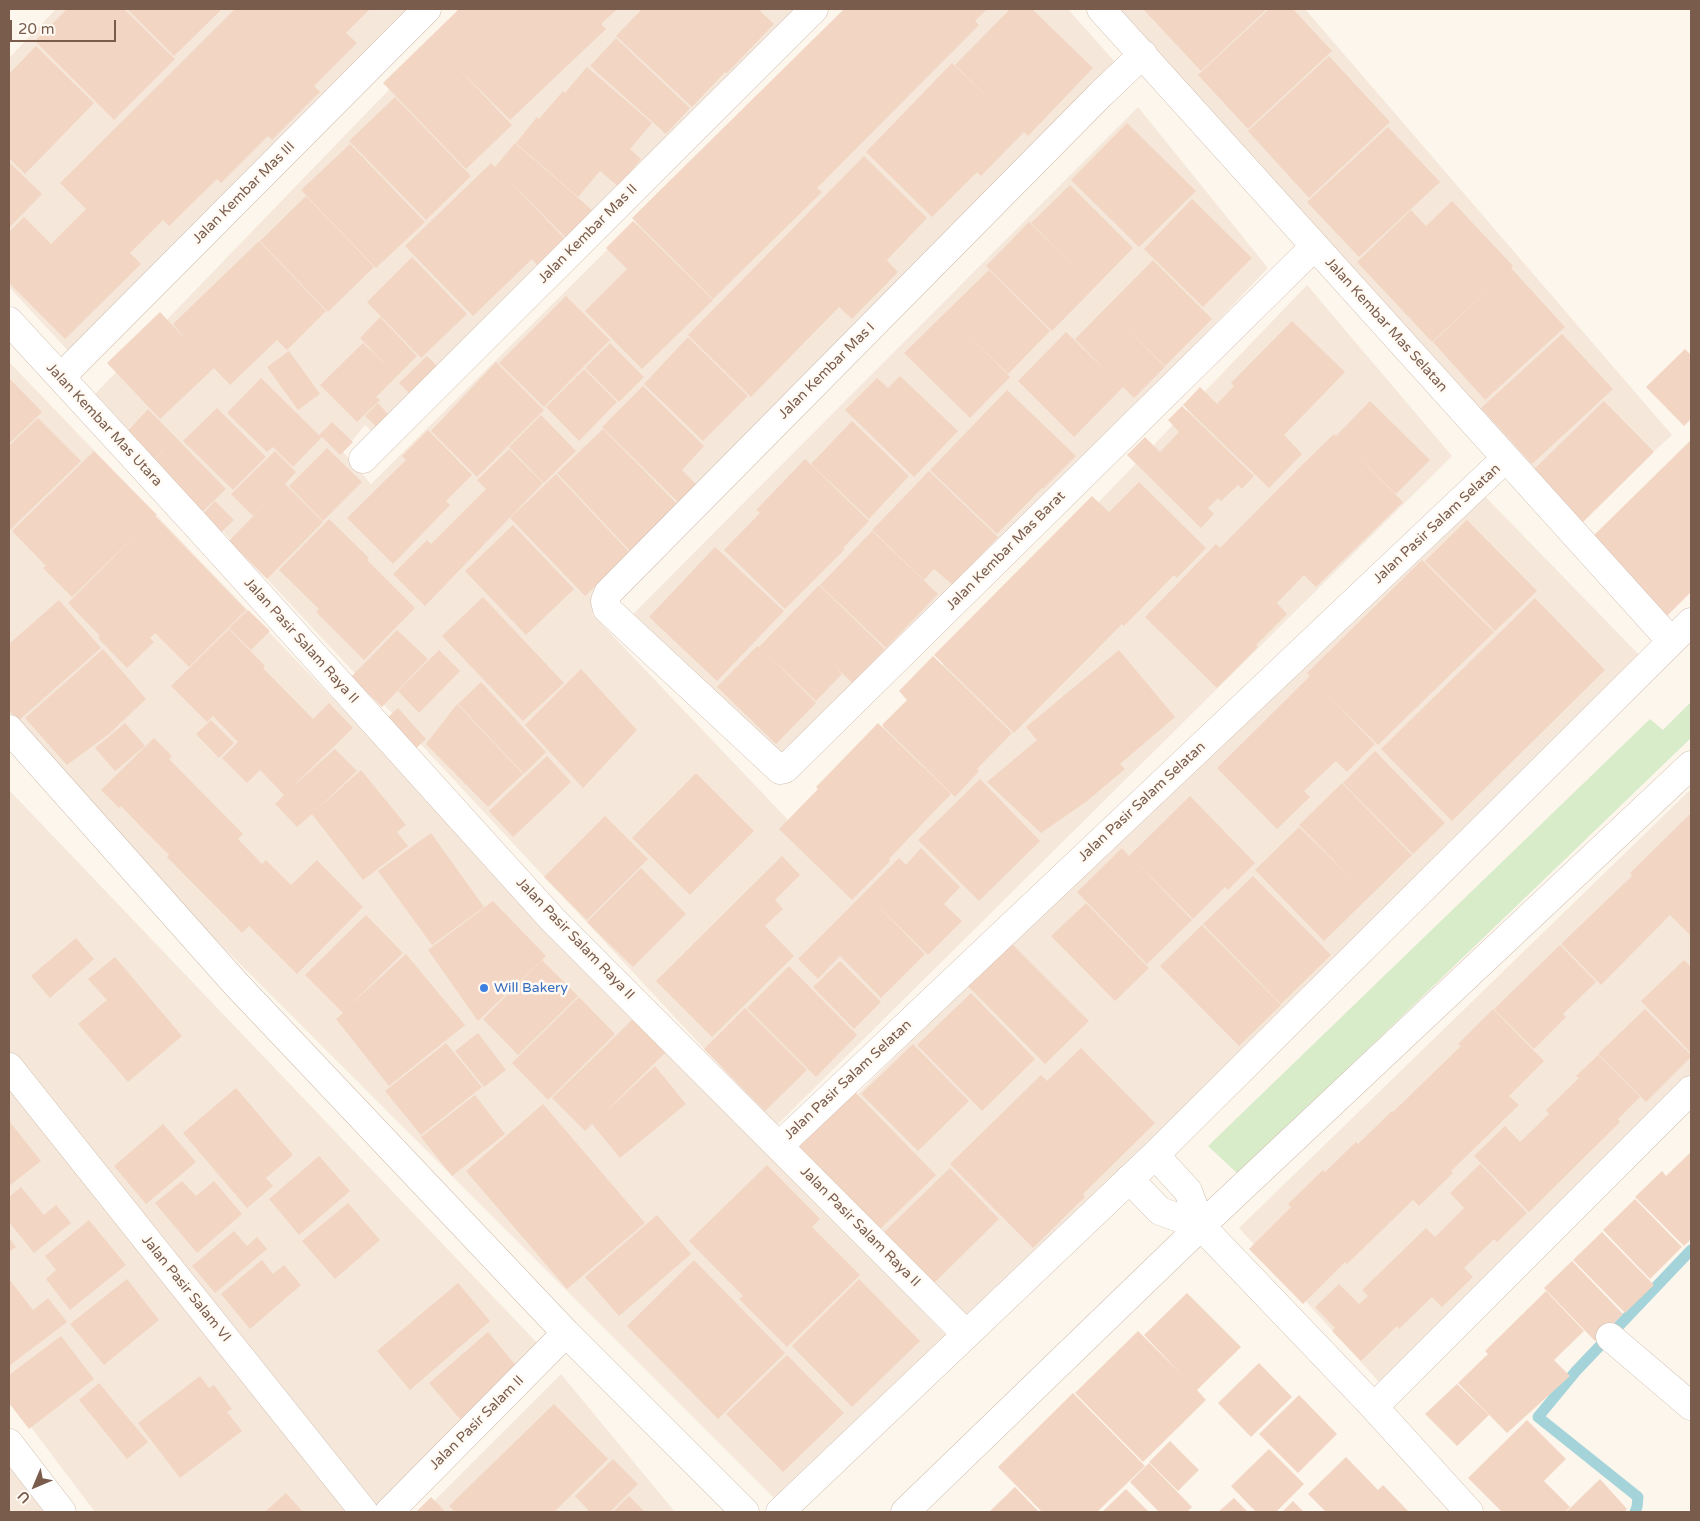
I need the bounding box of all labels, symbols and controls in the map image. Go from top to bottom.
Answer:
scale bar [12,10,119,42]
text: 20 m [18,20,55,38]
street label: Jalan Kembar Mas III [189,138,299,248]
street label: Jalan Kembar Mas II [535,181,641,287]
street label: Jalan Kembar Mas Selatan [1321,254,1451,396]
street label: Jalan Kembar Mas I [775,319,879,423]
street label: Jalan Kembar Mas Utara [42,360,166,490]
street label: Jalan Pasir Salam Selatan [1370,461,1504,587]
street label: Jalan Kembar Mas Barat [943,488,1069,614]
street label: Jalan Pasir Salam Raya II [240,575,362,707]
street label: Jalan Pasir Salam Selatan [1075,739,1209,865]
street label: Jalan Pasir Salam Raya II [512,875,638,1003]
place label: Will Bakery [494,980,568,996]
marker: Will Bakery [478,982,490,994]
street label: Jalan Pasir Salam Selatan [781,1017,915,1143]
street label: Jalan Pasir Salam Raya II [796,1163,924,1291]
street label: Jalan Pasir Salam VI [138,1232,234,1346]
street label: Jalan Pasir Salam II [426,1372,528,1474]
north arrow [10,1461,60,1511]
text: U [14,1487,34,1507]

